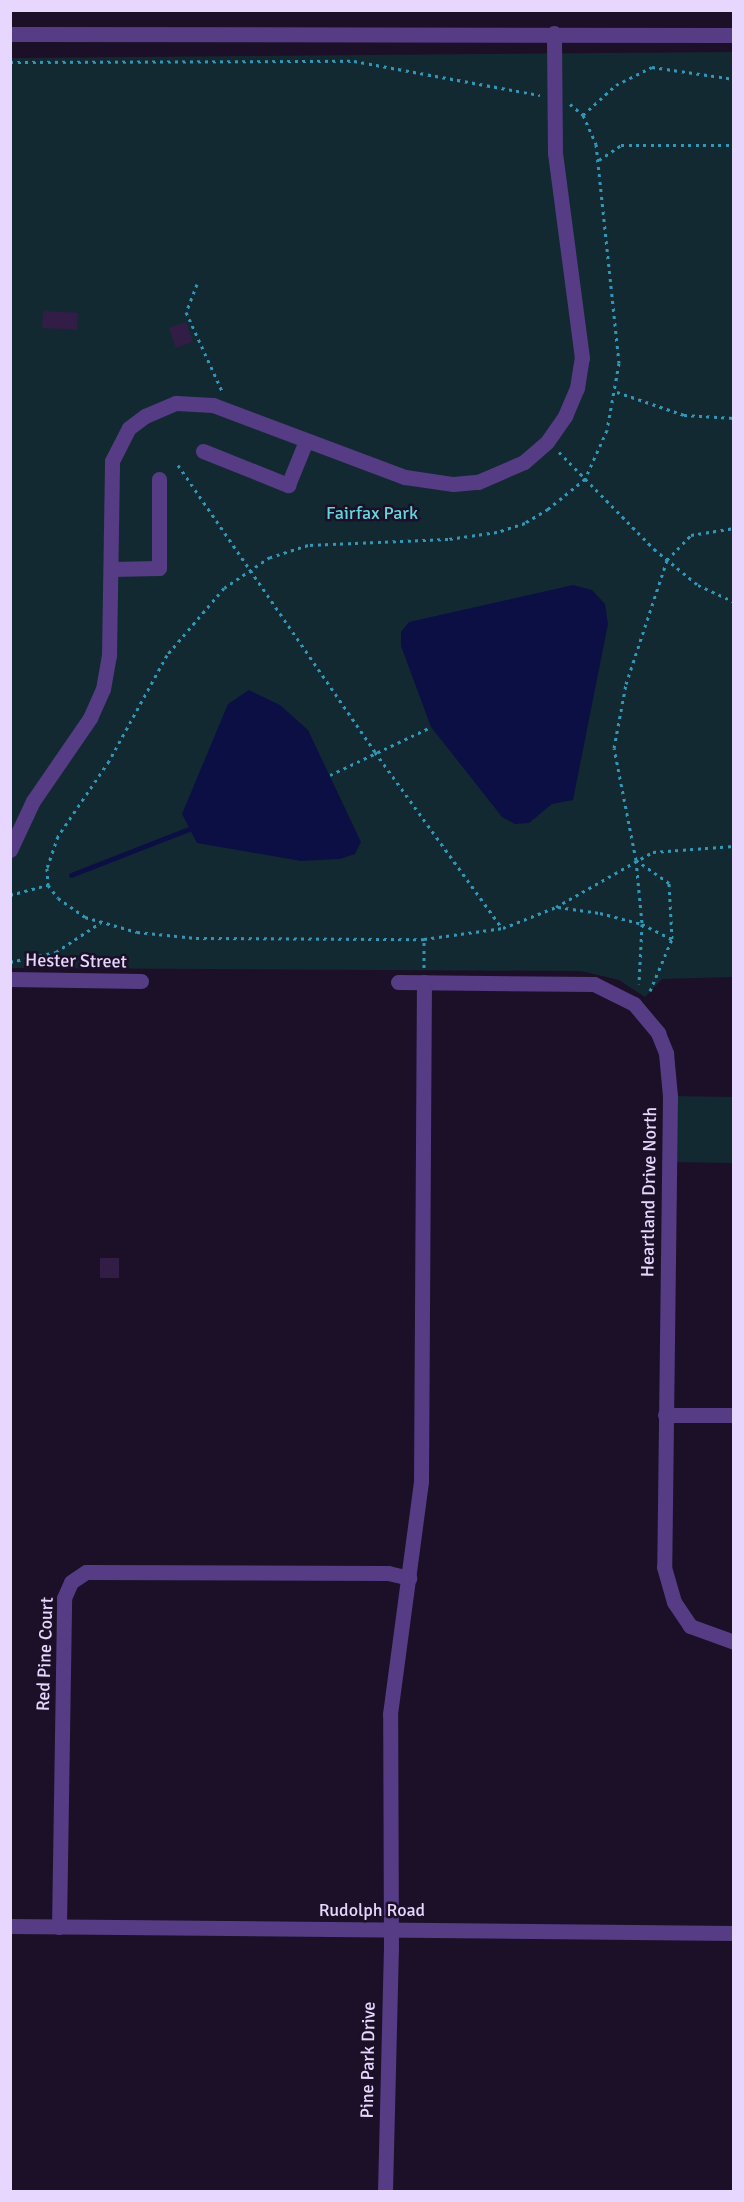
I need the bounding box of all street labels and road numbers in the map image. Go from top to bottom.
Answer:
street label: Hester Street [25,949,127,973]
street label: Heartland Drive North [637,1107,661,1277]
street label: Red Pine Court [32,1597,58,1711]
street label: Rudolph Road [319,1899,425,1921]
street label: Pine Park Drive [356,2001,380,2119]

